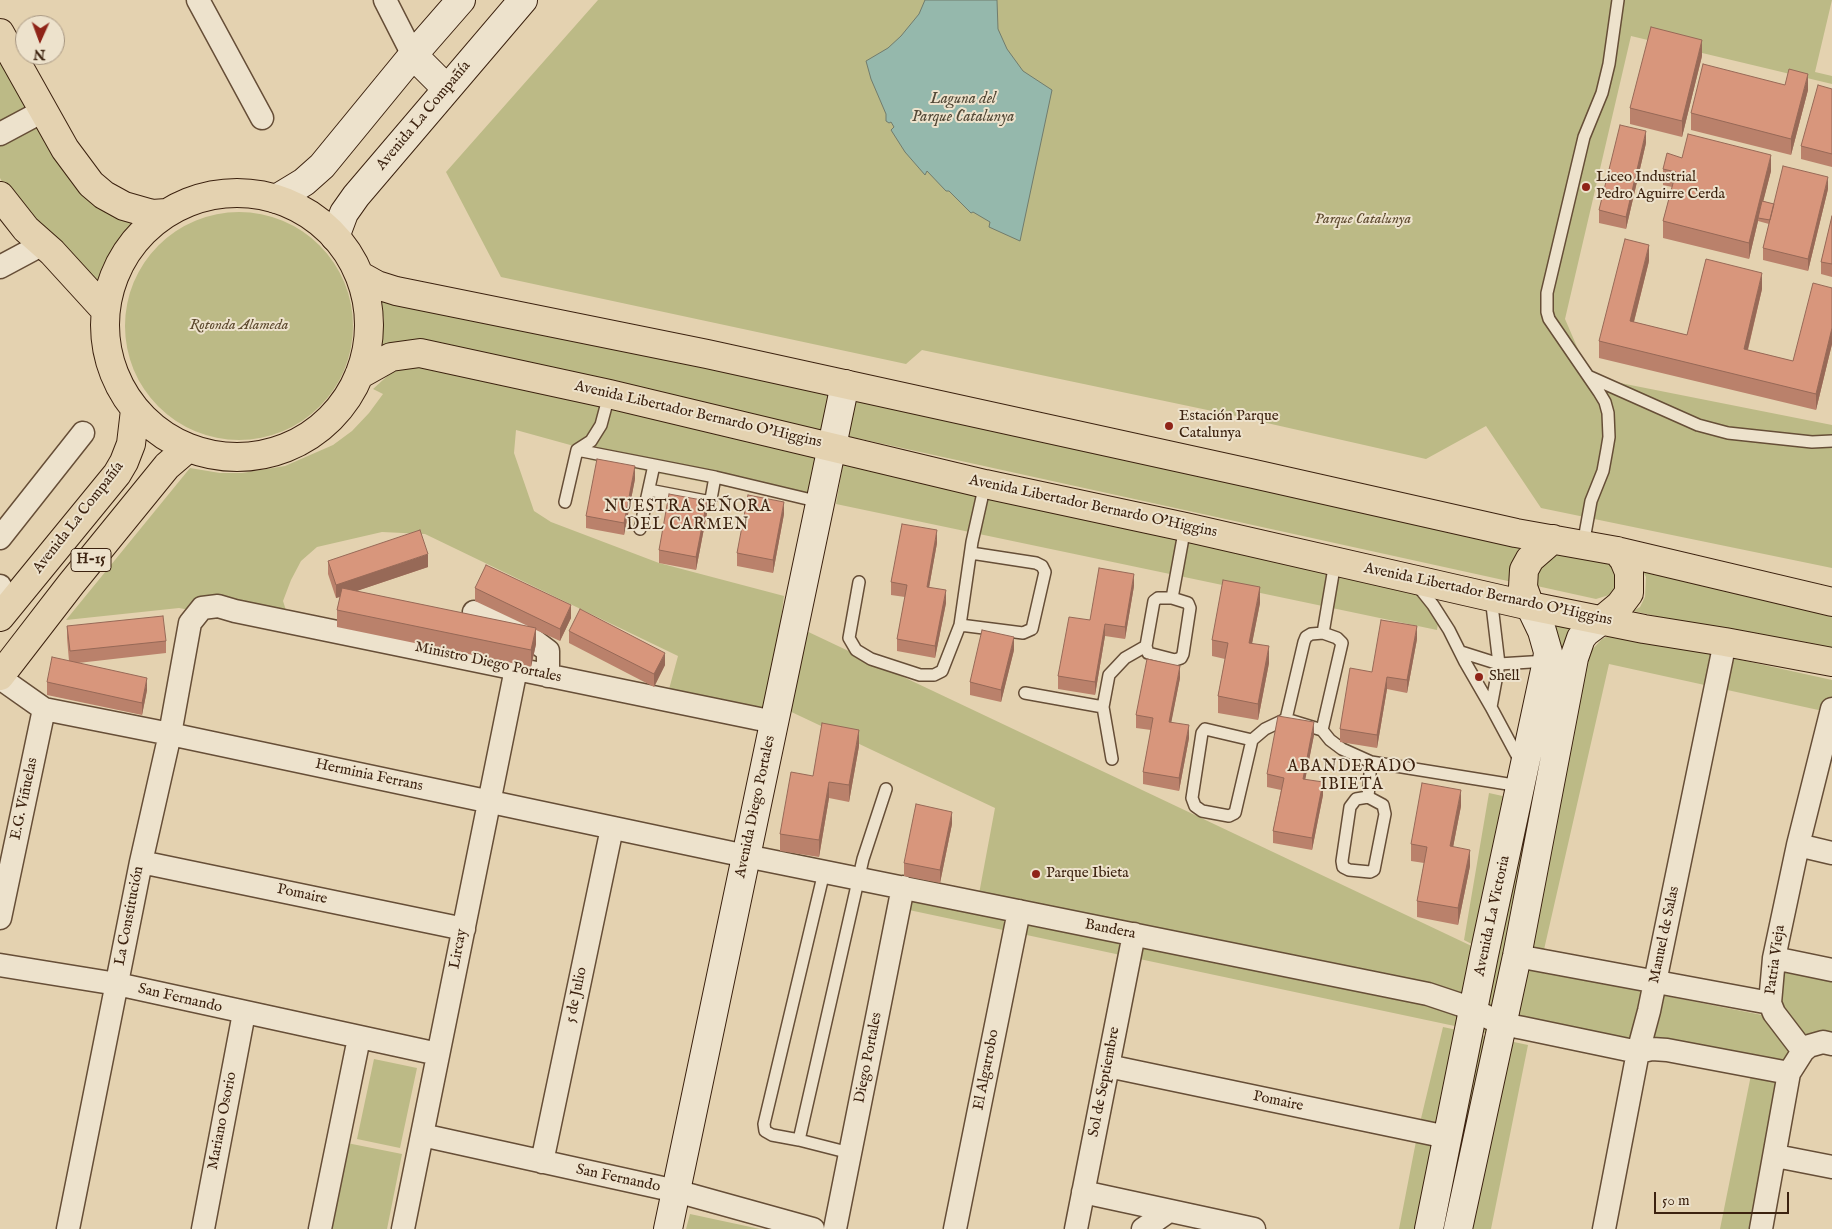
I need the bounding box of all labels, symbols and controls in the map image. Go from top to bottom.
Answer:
north arrow [15,15,65,65]
text: N [33,45,46,63]
street label: Avenida La Compañía [373,58,475,174]
water label: Laguna del Parque Catalunya [912,90,1014,128]
place label: Liceo Industrial Pedro Aguirre Cerda [1596,169,1725,204]
marker: Liceo Industrial Pedro Aguirre Cerda [1580,181,1592,193]
park label: Parque Catalunya [1315,211,1411,229]
park label: Rotonda Alameda [189,317,289,335]
street label: Avenida Libertador Bernardo O'Higgins [573,378,823,452]
place label: Estación Parque Catalunya [1179,408,1279,443]
marker: Estación Parque Catalunya [1163,420,1175,432]
street label: Avenida La Compañía [30,459,128,577]
street label: Avenida Libertador Bernardo O'Higgins [967,472,1219,542]
district label: NUESTRA SEÑORA DEL CARMEN [602,498,774,536]
road number: H-15 [71,548,111,572]
street label: Avenida Libertador Bernardo O'Higgins [1362,560,1614,630]
street label: Ministro Diego Portales [413,639,563,687]
place label: Shell [1489,668,1520,686]
marker: Shell [1473,671,1485,683]
street label: Avenida Diego Portales [732,734,780,880]
street label: E.G. Viñuelas [7,756,43,842]
street label: Herminia Ferrans [314,756,424,796]
district label: ABANDERADO IBIETA [1286,758,1418,796]
street label: Avenida La Victoria [1471,854,1515,978]
street label: La Constitución [112,865,148,967]
place label: Parque Ibieta [1046,865,1129,883]
marker: Parque Ibieta [1030,868,1042,880]
street label: Pomaire [275,881,329,909]
street label: Manuel de Salas [1646,885,1684,985]
street label: Bandera [1083,916,1137,944]
street label: Patria Vieja [1762,924,1790,996]
street label: Lircay [446,927,472,971]
street label: 5 de Julio [562,966,592,1024]
street label: San Fernando [136,981,224,1017]
street label: Diego Portales [851,1011,887,1105]
street label: Sol de Septiembre [1085,1025,1125,1139]
street label: El Algarrobo [970,1028,1004,1112]
street label: Mariano Osorio [205,1071,241,1171]
street label: Pomaire [1251,1088,1305,1116]
street label: San Fernando [574,1161,662,1197]
scale bar [1657,1182,1792,1214]
text: 50 m [1662,1191,1690,1210]

